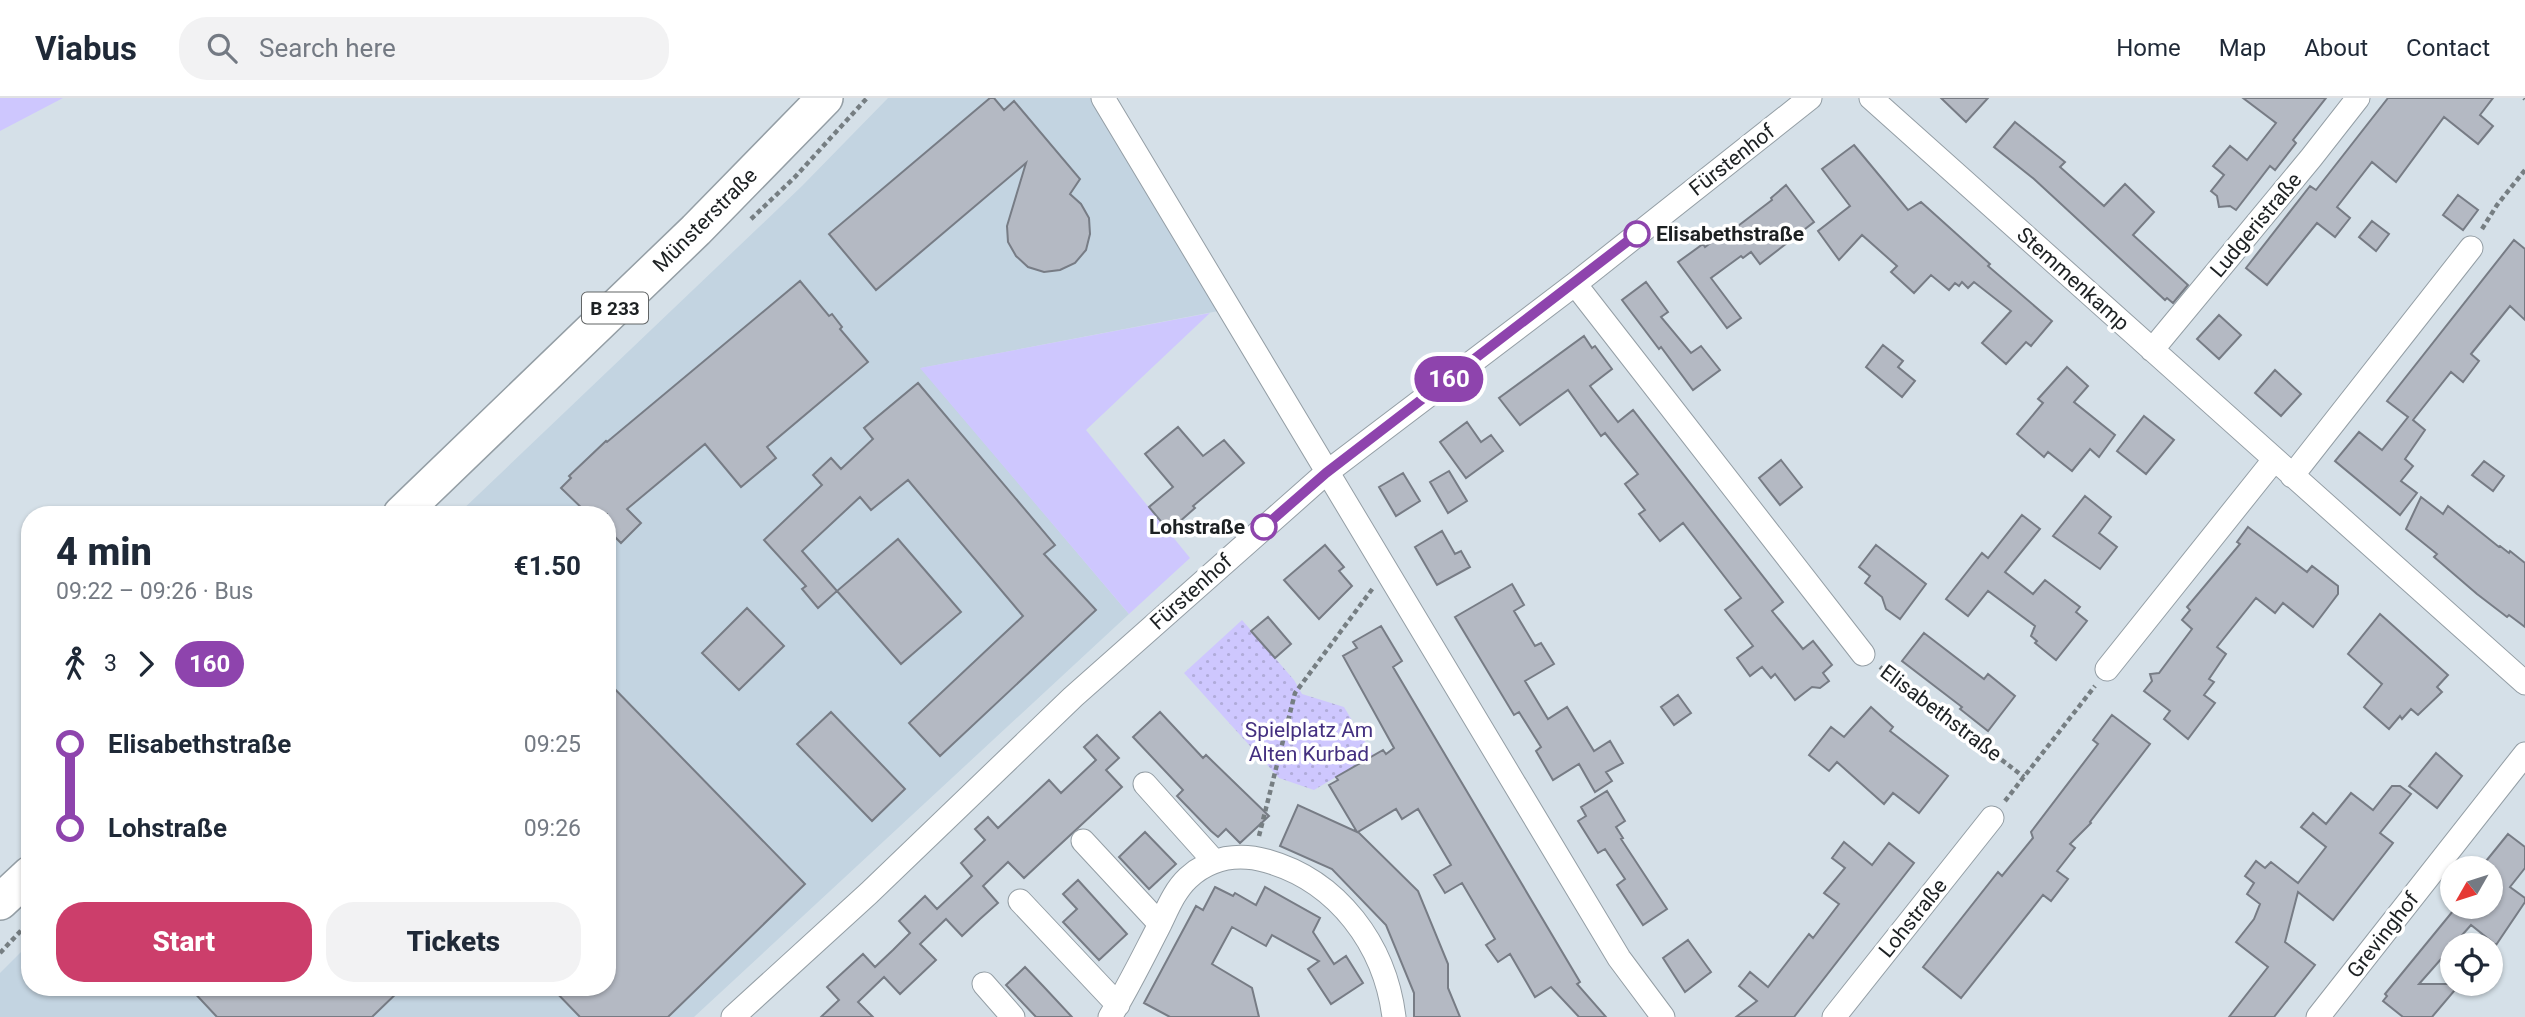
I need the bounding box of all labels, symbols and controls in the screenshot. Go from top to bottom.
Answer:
search box [179,17,669,80]
text: Viabus [35,29,137,68]
icon: search [203,29,241,67]
text: Search here [259,33,396,63]
text: Home [2116,34,2181,62]
text: Map [2219,34,2266,62]
text: About [2304,34,2368,62]
text: Contact [2406,34,2490,62]
street label: Fürstenhof [1685,119,1780,201]
street label: Münsterstraße [648,163,762,277]
street label: Ludgeristraße [2205,168,2307,282]
marker: Elisabethstraße [1624,221,1650,247]
place label: Elisabethstraße [1656,222,1804,246]
street label: Stemmenkamp [2012,222,2134,336]
road number: B 233 [582,292,648,324]
line badge: 160 [1409,356,1489,402]
text: 160 [1428,365,1470,393]
marker: Lohstraße [1251,514,1277,540]
place label: Lohstraße [1149,515,1245,539]
text: 4 min [56,530,152,574]
street label: Fürstenhof [1145,549,1237,635]
text: €1.50 [514,551,581,581]
text: 09:22 – 09:26 · Bus [56,578,253,605]
icon: walk [56,645,94,683]
icon: forward [127,645,165,683]
text: 3 [104,650,117,677]
text: 160 [189,650,230,678]
street label: Elisabethstraße [1876,660,2006,766]
park label: Spielplatz Am Alten Kurbad [1245,718,1373,766]
text: Elisabethstraße [108,729,291,759]
text: 09:25 [524,731,581,758]
text: Lohstraße [108,813,227,843]
text: 09:26 [524,815,581,842]
north arrow [2440,856,2502,919]
map controls [2440,856,2503,996]
street label: Lohstraße [1874,874,1952,962]
street label: Grevinghof [2342,887,2424,982]
button: Start [56,902,312,982]
button: Tickets [326,902,581,982]
button: locate [2440,933,2503,996]

